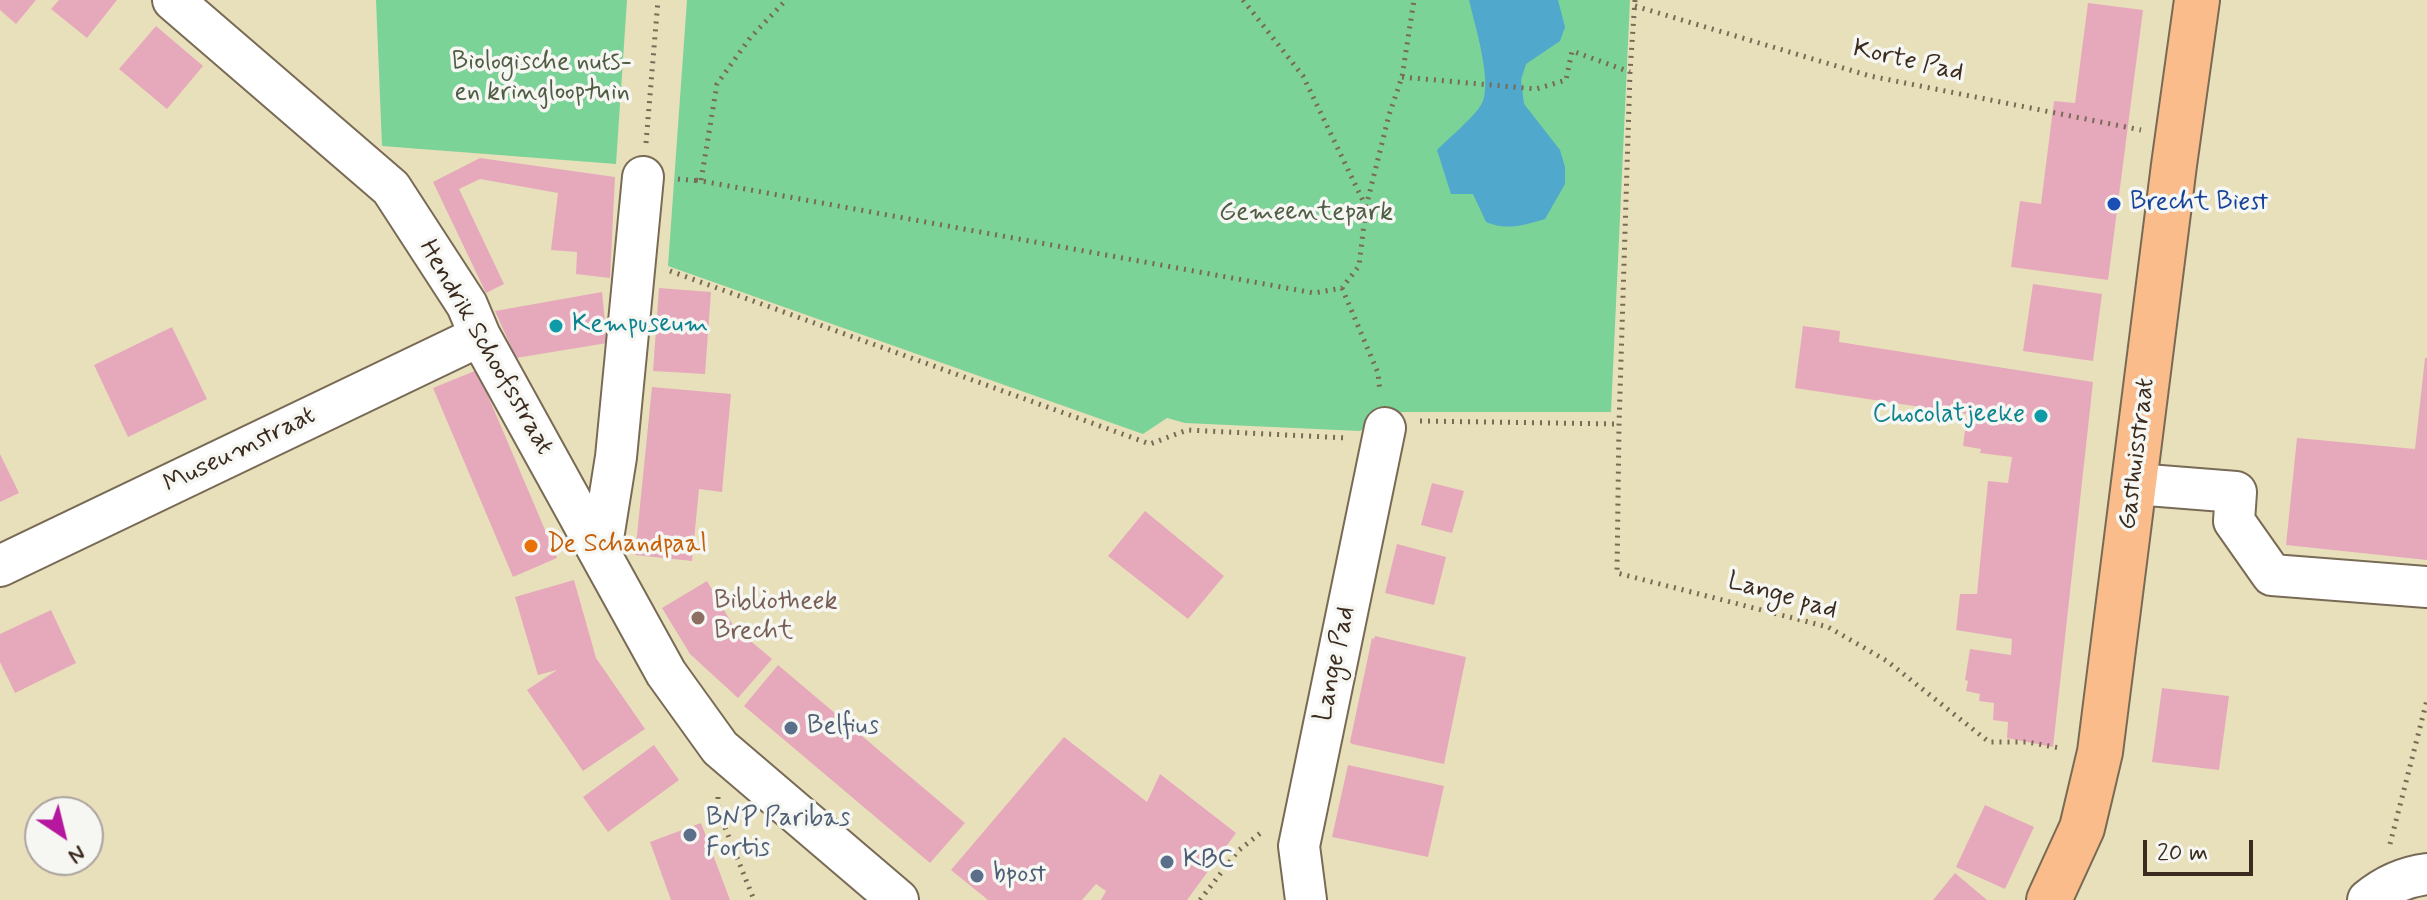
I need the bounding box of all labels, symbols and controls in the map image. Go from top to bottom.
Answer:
street label: Korte Pad [1850,34,1966,90]
park label: Biologische nuts- en kringlooptuin [452,48,632,110]
place label: Brecht Biest [2130,188,2268,220]
marker: Brecht Biest [2105,195,2123,213]
park label: Gemeentepark [1219,198,1393,230]
street label: Hendrik Schoofsstraat [411,235,559,461]
place label: Kempuseum [572,310,708,342]
marker: Kempuseum [547,317,565,335]
street label: Gasthuisstraat [2113,376,2163,532]
place label: Chocolatjeeke [1872,400,2025,432]
street label: Museumstraat [159,401,321,501]
marker: Chocolatjeeke [2032,407,2050,425]
place label: De Schandpaal [547,530,707,562]
marker: De Schandpaal [522,537,540,555]
street label: Lange pad [1724,567,1840,627]
place label: Bibliotheek Brecht [714,587,838,648]
street label: Lange Pad [1309,604,1363,724]
marker: Bibliotheek Brecht [689,609,707,627]
place label: Belfius [807,712,879,744]
marker: Belfius [782,719,800,737]
north arrow [24,796,104,876]
place label: BNP Paribas Fortis [706,804,850,866]
scale bar [2147,824,2257,874]
marker: BNP Paribas Fortis [681,826,699,844]
text: N [63,838,91,870]
text: 20 m [2157,838,2208,869]
place label: KBC [1183,846,1234,878]
marker: KBC [1158,853,1176,871]
place label: bpost [993,860,1046,892]
marker: bpost [968,867,986,885]

